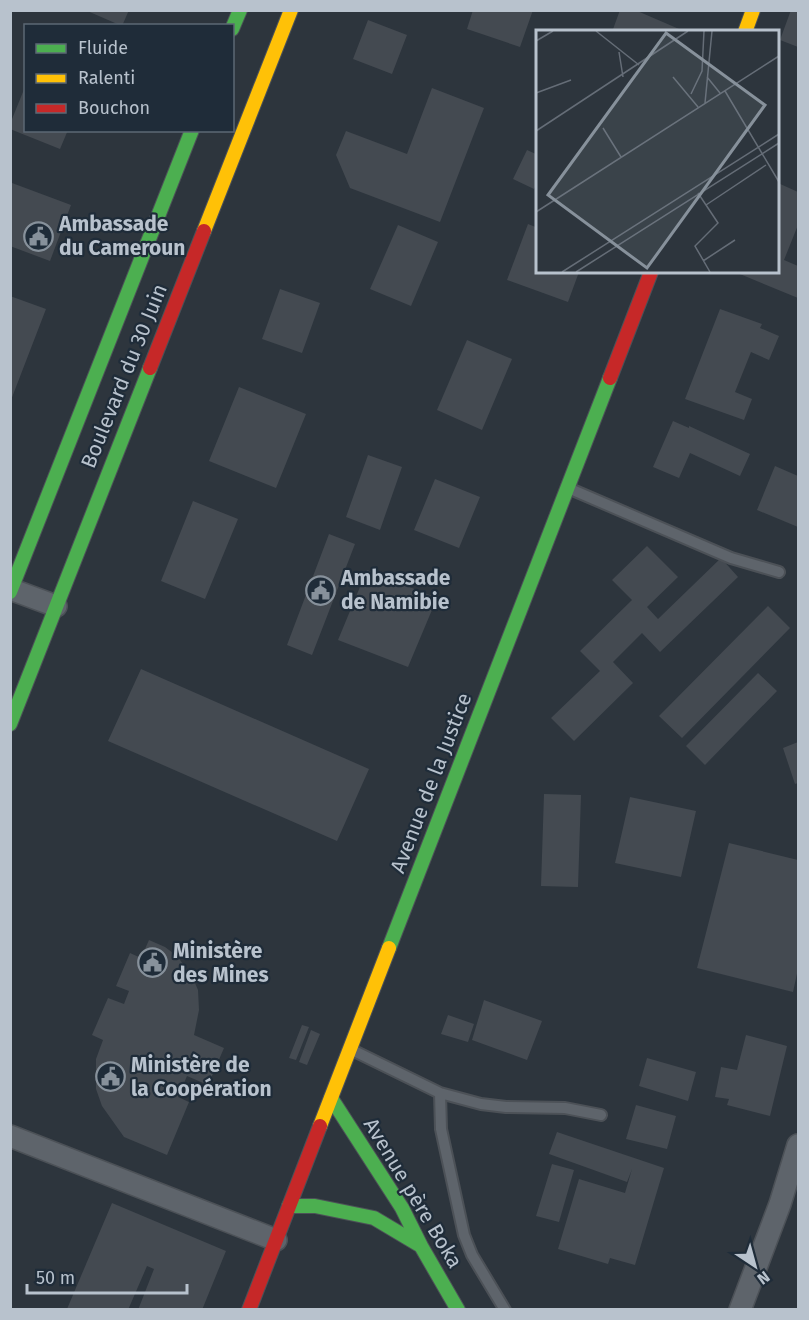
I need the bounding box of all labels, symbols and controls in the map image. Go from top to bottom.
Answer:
legend [24,24,234,132]
inset map [536,30,779,273]
text: Fluide [78,37,128,59]
text: Ralenti [78,67,135,89]
text: Bouchon [78,97,150,119]
place label: Ambassade du Cameroun [58,211,185,261]
public building icon: Ambassade du Cameroun [22,220,54,252]
street label: Boulevard du 30 Juin [75,280,173,472]
place label: Ambassade de Namibie [340,565,451,615]
public building icon: Ambassade de Namibie [304,574,336,606]
street label: Avenue de la Justice [385,689,477,877]
place label: Ministère des Mines [173,938,269,988]
public building icon: Ministère des Mines [136,947,168,979]
place label: Ministère de la Coopération [131,1052,272,1102]
public building icon: Ministère de la Coopération [94,1061,126,1093]
street label: Avenue père Boka [358,1113,468,1273]
north arrow [725,1236,785,1296]
scale bar [27,1257,188,1295]
text: 50 m [36,1267,75,1289]
text: N [754,1267,773,1289]

